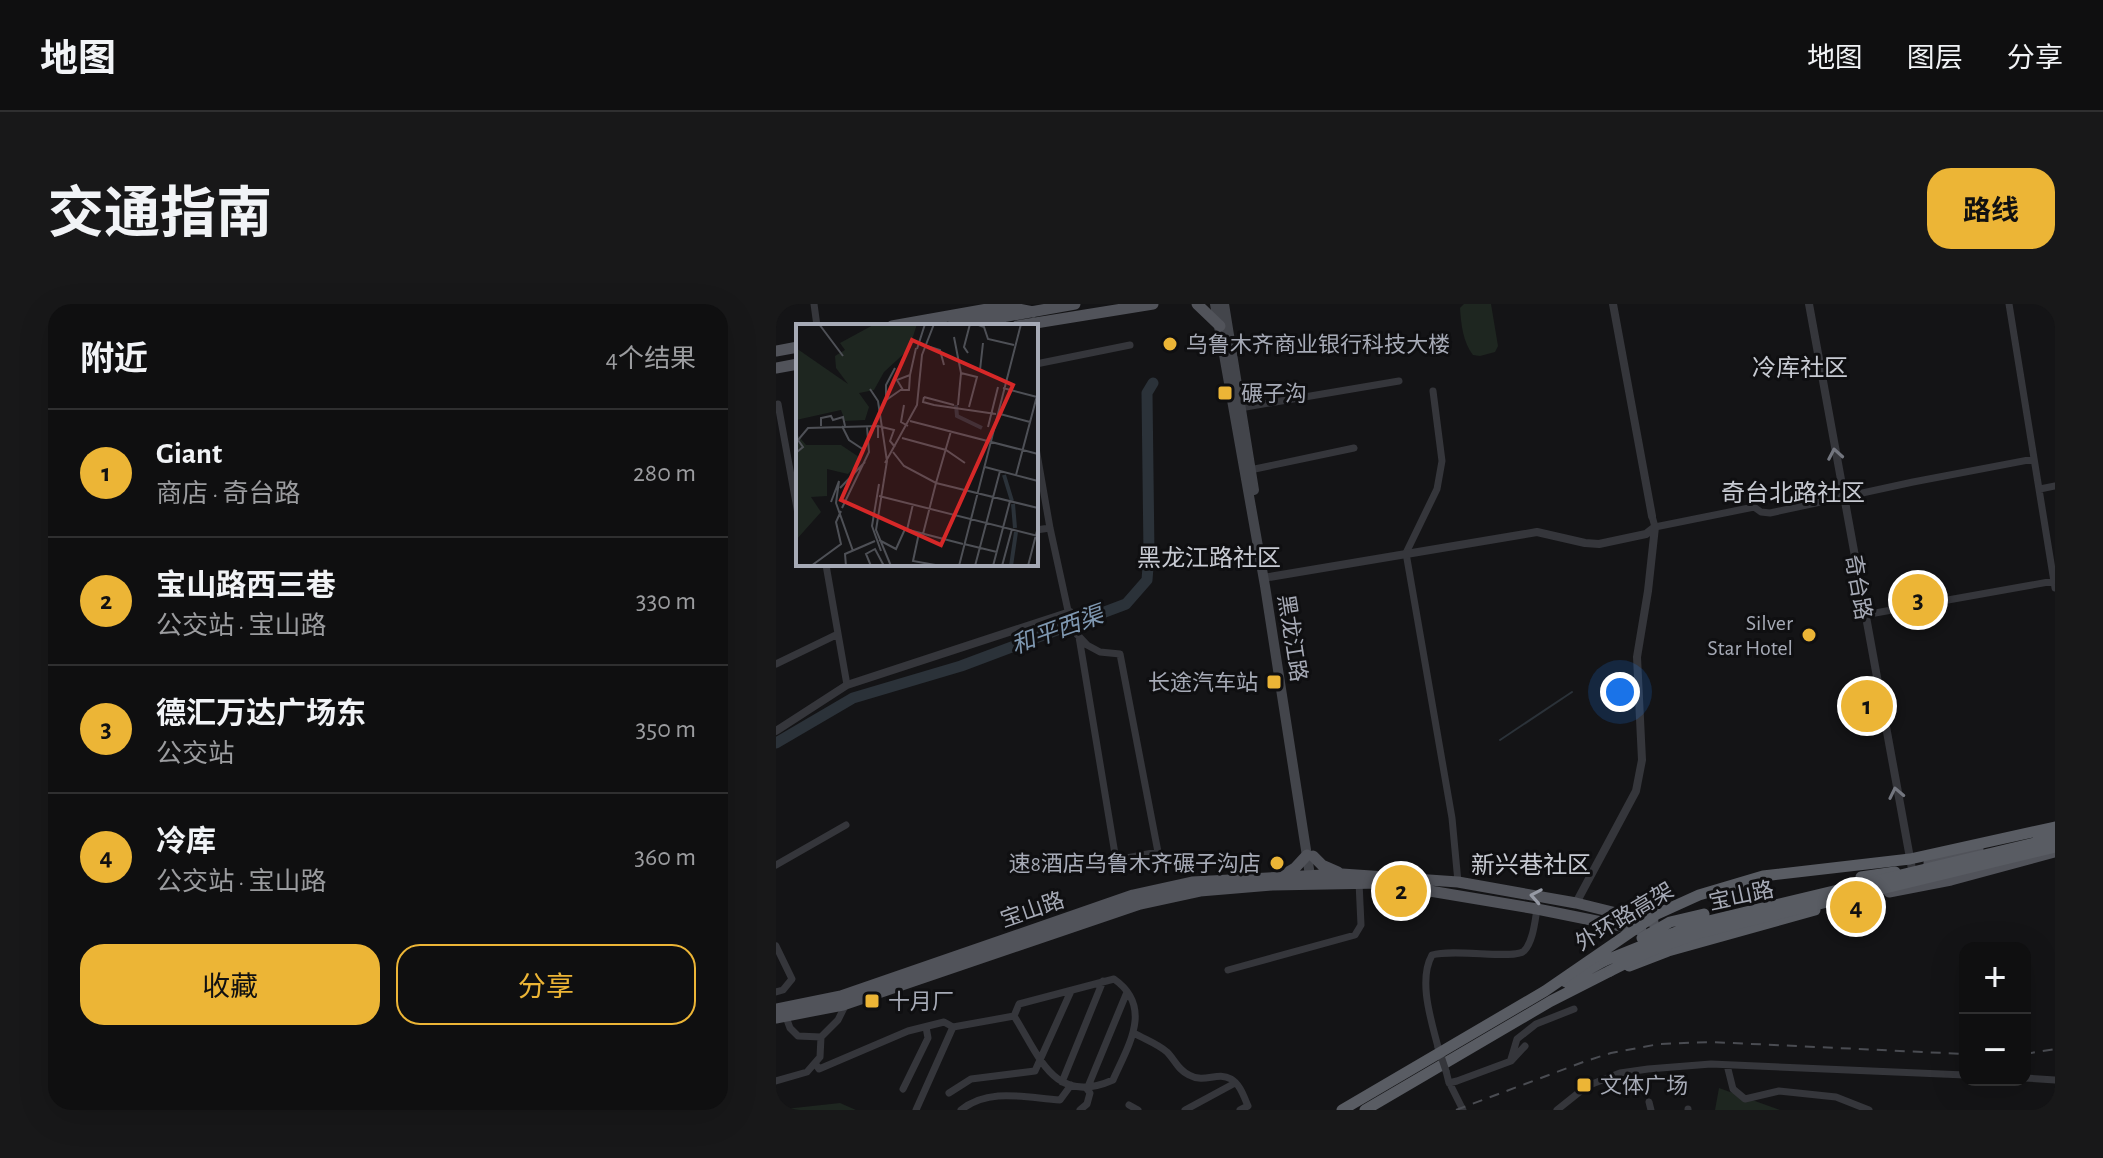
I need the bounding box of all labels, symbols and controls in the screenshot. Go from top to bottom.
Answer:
text: 地图 [40,41,116,79]
text: 地图 [1807,45,1863,73]
text: 图层 [1907,45,1963,73]
text: 分享 [2007,45,2063,73]
button: 路线 [1927,168,2055,249]
text: 交通指南 [48,187,272,243]
inset map [796,324,1038,566]
place label: 乌鲁木齐商业银行科技大楼 [1186,333,1450,356]
marker: 乌鲁木齐商业银行科技大楼 [1161,335,1179,353]
text: 附近 [80,343,148,377]
text: 4个结果 [605,346,696,372]
district label: 冷库社区 [1752,355,1848,381]
place label: 碾子沟 [1241,382,1307,405]
marker: 碾子沟 [1216,384,1234,402]
text: Giant [156,439,222,469]
one-way arrow [1827,447,1844,461]
text: 1 [101,460,111,486]
text: 280 m [633,460,696,486]
district label: 奇台北路社区 [1721,480,1865,506]
text: 商店 · 奇台路 [156,481,301,507]
district label: 黑龙江路社区 [1137,545,1281,571]
street label: 奇台路 [1841,553,1876,622]
pin: 3 [1892,570,1944,630]
text: 宝山路西三巷 [156,571,336,601]
text: 2 [100,588,112,614]
text: 330 m [636,588,696,614]
street label: 黑龙江路 [1274,593,1311,683]
water label: 和平西渠 [1007,600,1109,659]
place label: Silver Star Hotel [1707,612,1793,659]
text: 公交站 · 宝山路 [156,613,327,639]
marker: Silver Star Hotel [1800,626,1818,644]
place label: 长途汽车站 [1148,671,1258,694]
your location [1600,672,1640,712]
marker: 长途汽车站 [1265,673,1283,691]
pin: 1 [1841,676,1893,736]
text: 德汇万达广场东 [156,699,366,729]
text: 3 [100,716,112,742]
text: 350 m [636,716,696,742]
text: 公交站 [156,741,234,767]
one-way arrow [1888,786,1905,800]
text: 冷库 [156,827,216,857]
text: 4 [99,844,113,870]
text: 360 m [634,844,696,870]
place label: 速8酒店乌鲁木齐碾子沟店 [1009,852,1261,875]
district label: 新兴巷社区 [1471,852,1591,878]
marker: 速8酒店乌鲁木齐碾子沟店 [1268,854,1286,872]
pin: 2 [1375,861,1427,921]
text: 公交站 · 宝山路 [156,869,327,895]
street label: 宝山路 [1706,877,1776,914]
pin: 4 [1830,877,1882,937]
street label: 外环路高架 [1571,878,1677,955]
street label: 宝山路 [997,888,1067,931]
one-way arrow [1530,889,1543,906]
map controls [1959,942,2031,1086]
button: + [1959,942,2031,1014]
button: 收藏 [80,944,380,1025]
button: 分享 [396,944,696,1025]
place label: 十月厂 [888,990,954,1013]
marker: 十月厂 [863,992,881,1010]
button: − [1959,1014,2031,1086]
place label: 文体广场 [1600,1074,1688,1097]
marker: 文体广场 [1575,1076,1593,1094]

